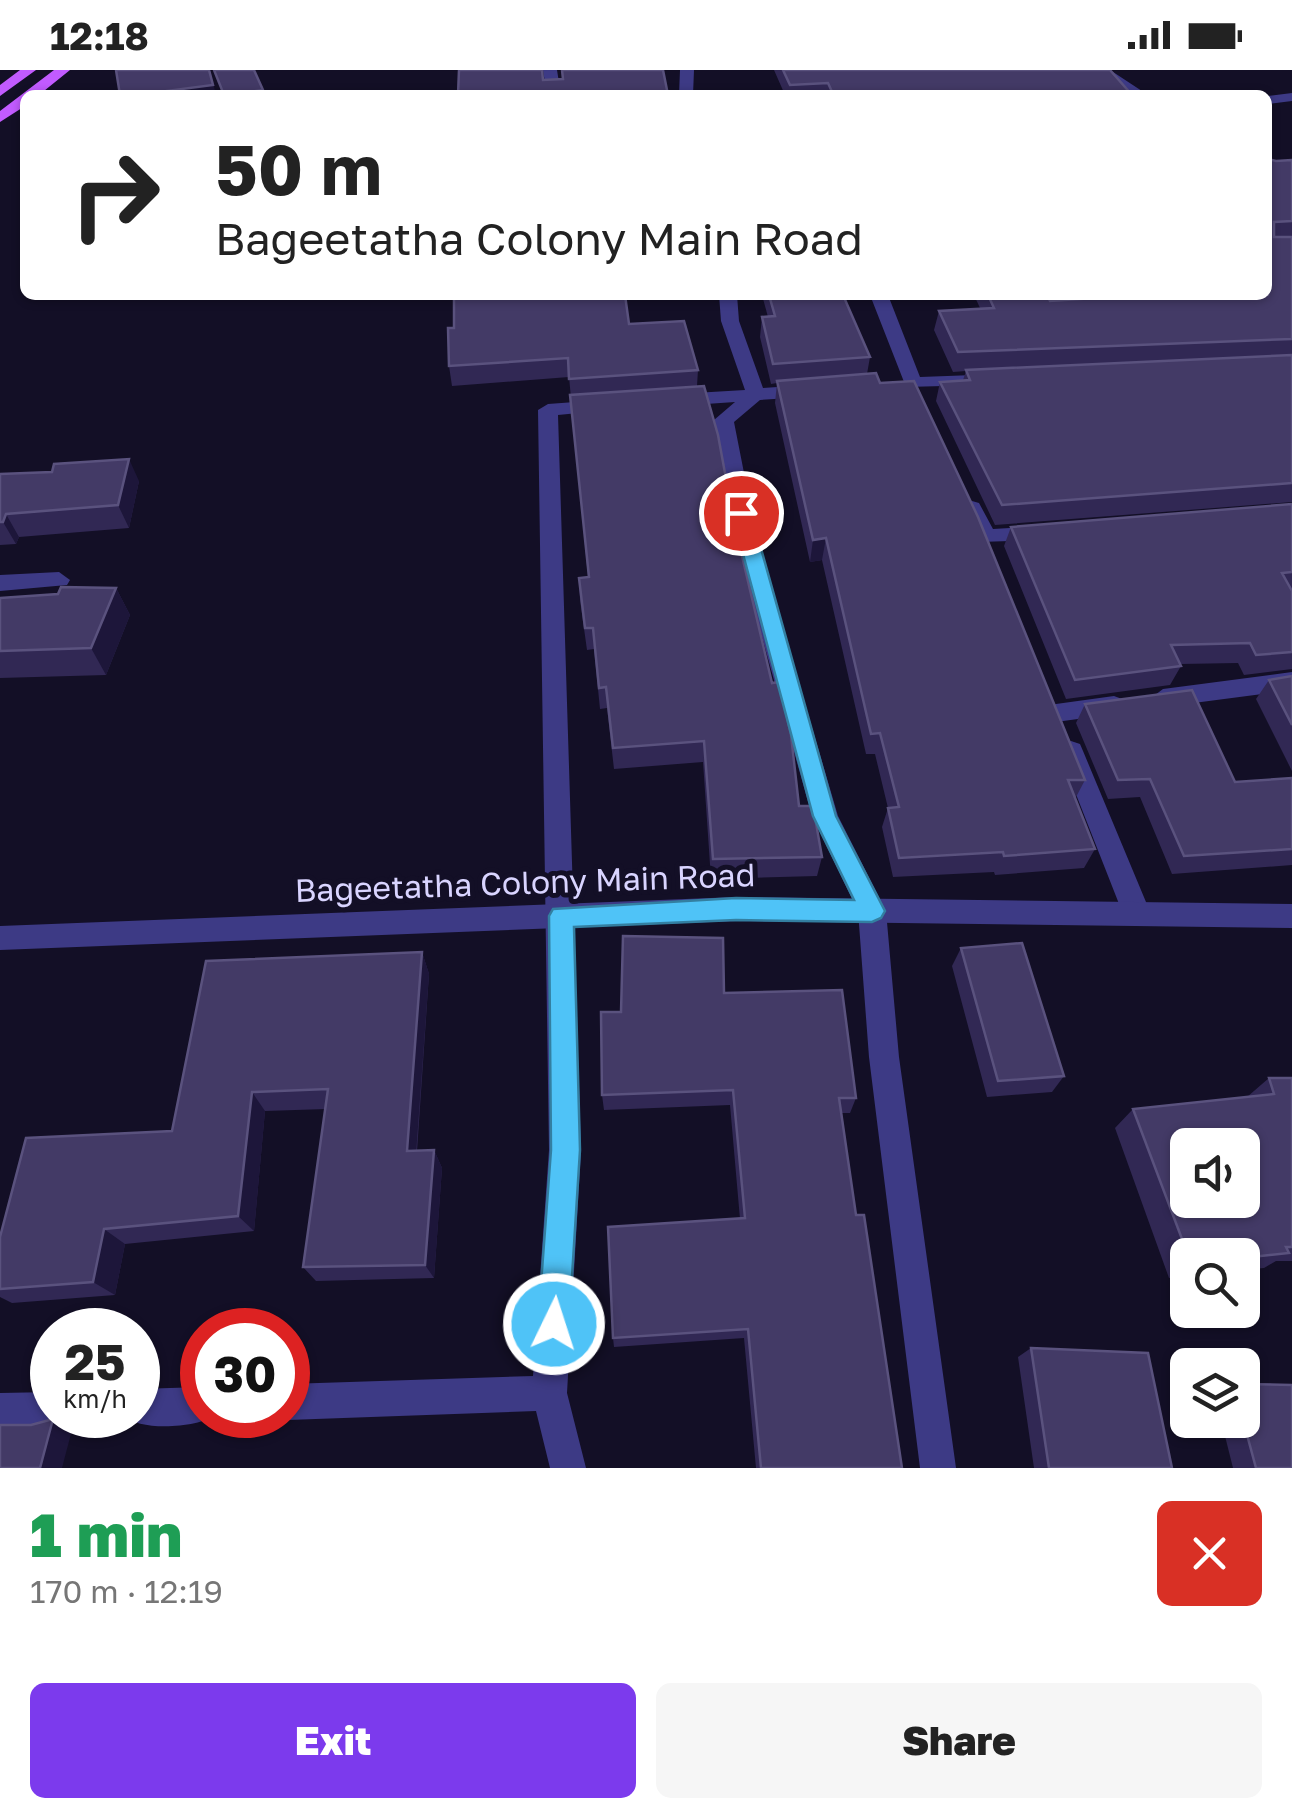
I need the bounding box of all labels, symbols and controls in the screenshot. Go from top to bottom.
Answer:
text: 12:18 [50,13,149,58]
text: 50 m [215,126,382,210]
icon: right [50,130,180,260]
text: Bageetatha Colony Main Road [215,211,863,265]
pin [699,471,784,556]
icon: arrive [714,486,769,541]
street label: Bageetatha Colony Main Road [294,855,756,909]
map controls [1170,1128,1260,1438]
button: sound [1170,1128,1260,1218]
button: search [1170,1238,1260,1328]
position arrow [502,1272,606,1376]
speed limit sign: 30 [180,1308,310,1438]
text: 25 [64,1331,125,1391]
button: layers [1170,1348,1260,1438]
text: km/h [63,1383,127,1414]
text: 1 min [30,1498,182,1570]
button: close [1157,1501,1262,1606]
text: 170 m · 12:19 [30,1572,223,1610]
button: Exit [30,1683,636,1798]
button: Share [656,1683,1262,1798]

